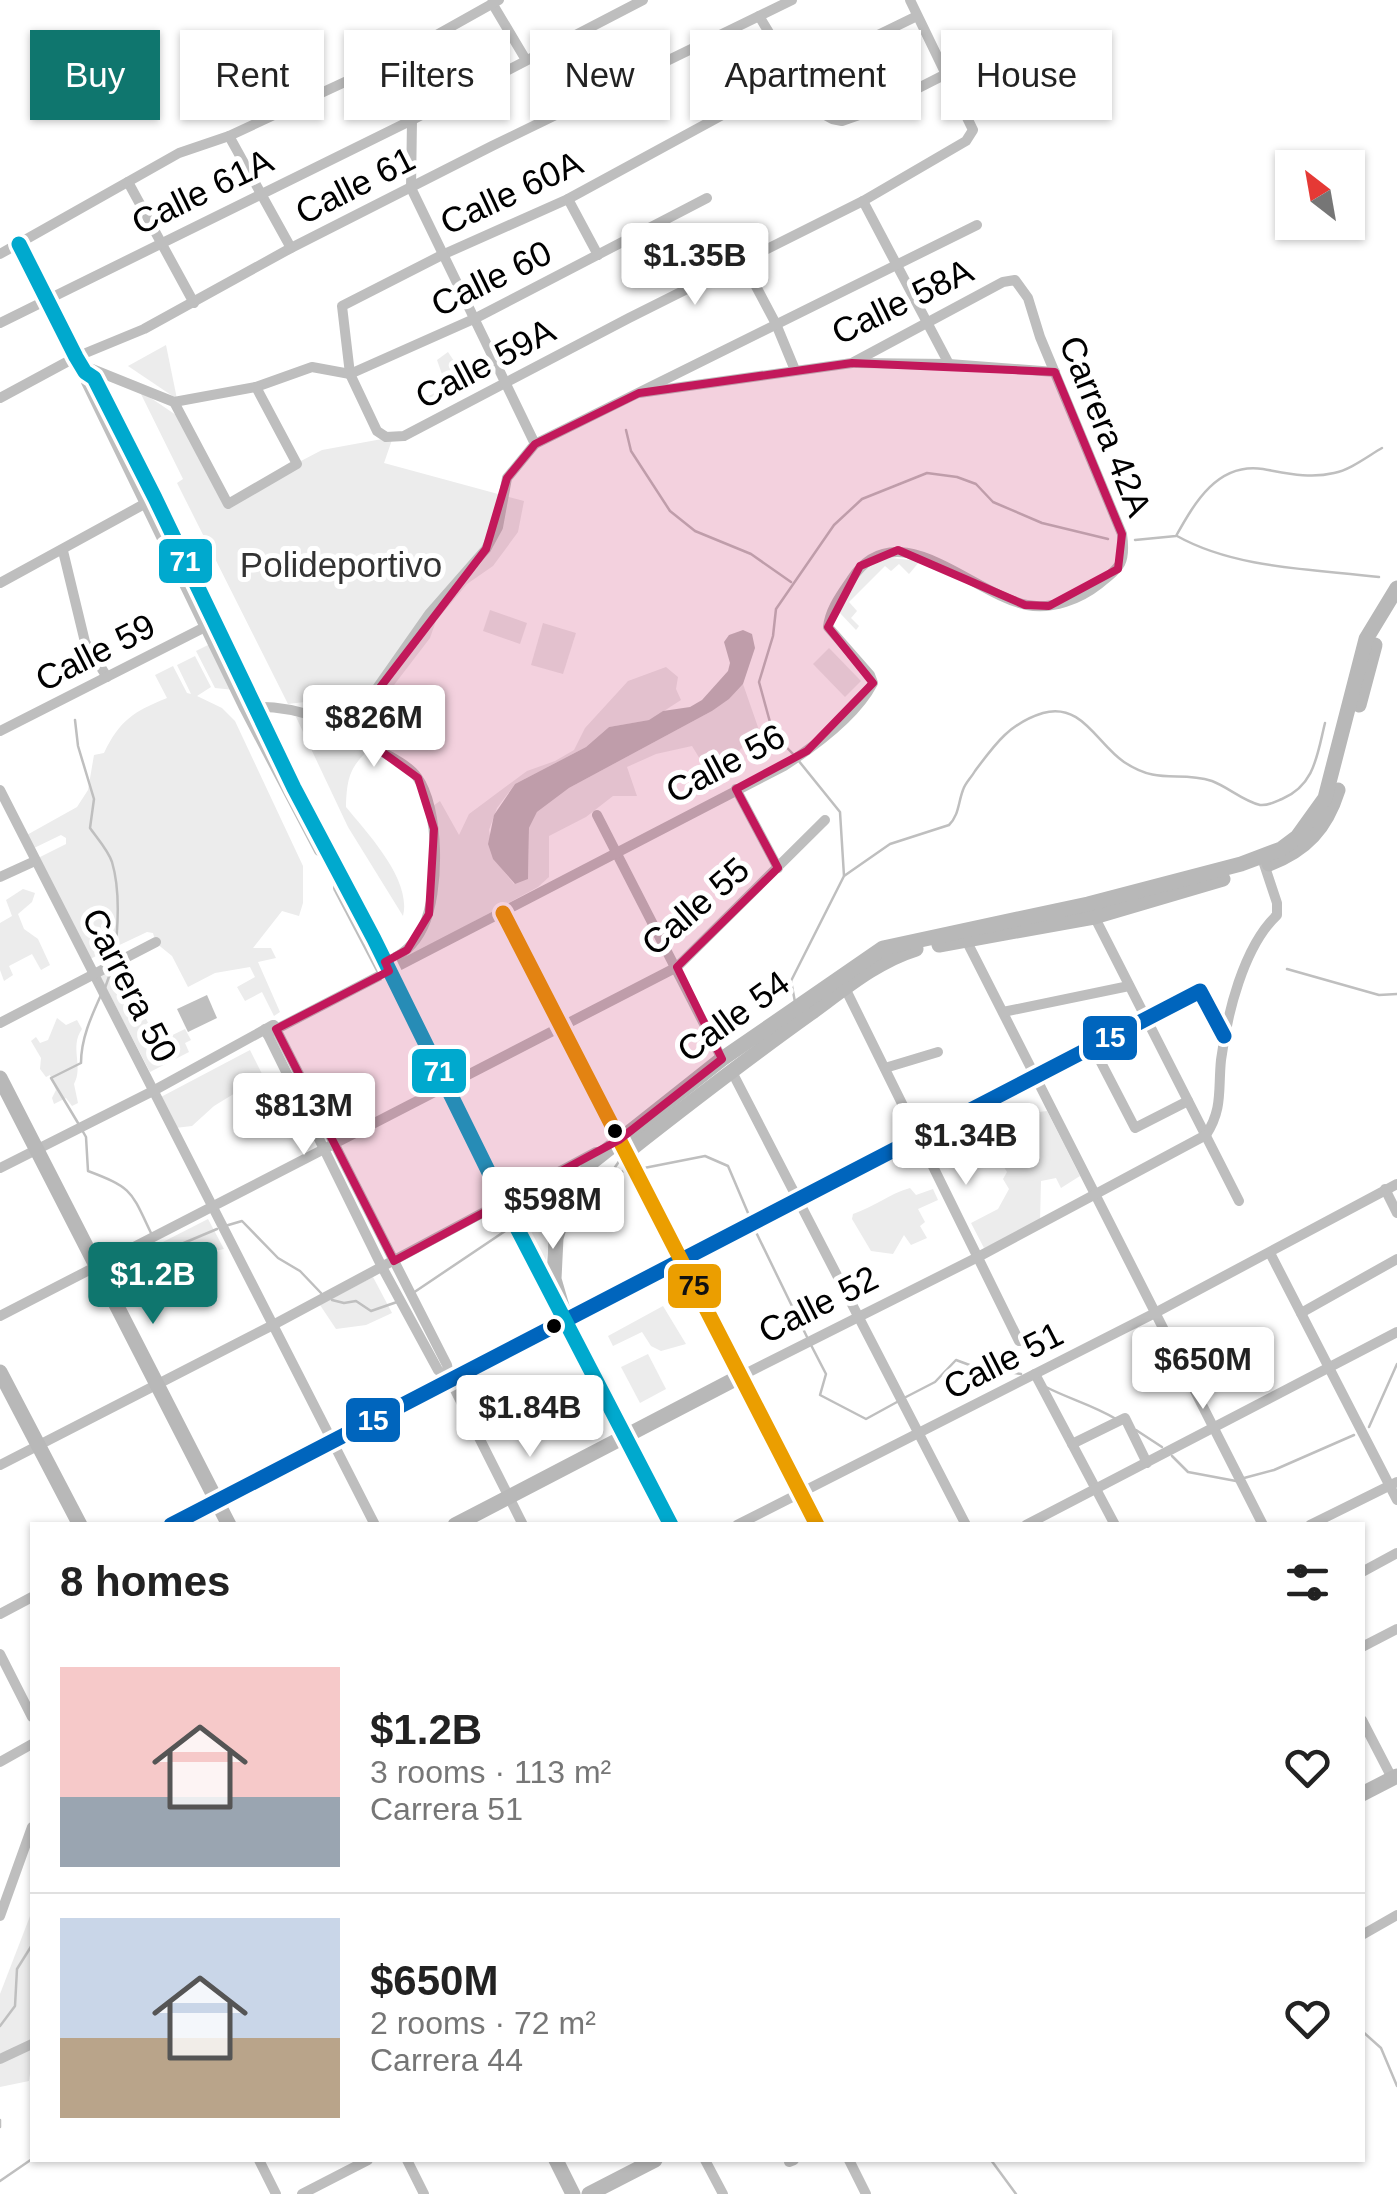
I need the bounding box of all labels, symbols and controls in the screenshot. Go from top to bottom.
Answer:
chip: Buy [30,30,160,120]
chip: Rent [180,30,324,120]
chip: Filters [344,30,510,120]
chip: New [530,30,670,120]
chip: Apartment [690,30,921,120]
chip: House [941,30,1112,120]
street label: Calle 61 [289,138,421,232]
street label: Calle 61A [125,140,279,242]
street label: Calle 60A [434,142,589,242]
north arrow [1275,150,1365,240]
map controls [1275,150,1365,240]
pin: $1.35B [614,223,776,308]
street label: Calle 60 [425,232,557,324]
text: $1.35B [643,237,747,273]
street label: Calle 58A [825,250,979,352]
street label: Calle 59A [409,310,562,416]
street label: Carrera 42A [1052,330,1160,522]
line badge: 71 [157,537,214,585]
park label: Polideportivo [240,545,442,584]
text: 71 [169,546,201,577]
street label: Calle 59 [29,605,161,699]
pin: $826M [304,685,444,770]
text: $826M [325,699,423,735]
street label: Calle 56 [659,716,791,810]
street label: Calle 55 [634,849,756,963]
street label: Carrera 50 [75,902,185,1068]
street label: Calle 54 [670,962,796,1070]
line badge: 15 [1081,1014,1139,1062]
text: 15 [1094,1022,1126,1053]
line badge: 71 [410,1047,468,1095]
text: 71 [423,1056,455,1087]
pin: $813M [234,1073,374,1158]
text: $813M [255,1087,353,1123]
pin: $1.34B [885,1103,1047,1188]
text: $1.34B [914,1117,1018,1153]
unlabelled marker [605,1121,625,1141]
pin: $598M [483,1167,623,1252]
text: $598M [504,1181,602,1217]
pin: $1.2B [83,1242,223,1327]
text: $1.2B [110,1256,196,1292]
street label: Calle 52 [752,1257,884,1351]
line badge: 75 [666,1262,723,1310]
text: 75 [678,1270,710,1301]
street label: Calle 51 [937,1313,1069,1407]
unlabelled marker [544,1316,564,1336]
pin: $650M [1133,1327,1273,1412]
text: $650M [1154,1341,1252,1377]
pin: $1.84B [449,1375,611,1460]
text: $1.84B [478,1389,582,1425]
line badge: 15 [344,1396,402,1444]
text: 15 [357,1405,389,1436]
icon: filters [1280,1555,1335,1610]
text: 8 homes [60,1558,230,1605]
text: $1.2B [370,1706,482,1753]
icon: home [140,1707,260,1827]
icon: heart [1280,1740,1335,1795]
text: 3 rooms · 113 m² [370,1754,611,1790]
text: Carrera 51 [370,1791,523,1827]
text: $650M [370,1957,498,2004]
icon: home [140,1958,260,2078]
icon: heart [1280,1991,1335,2046]
text: 2 rooms · 72 m² [370,2005,596,2041]
text: Carrera 44 [370,2042,523,2078]

